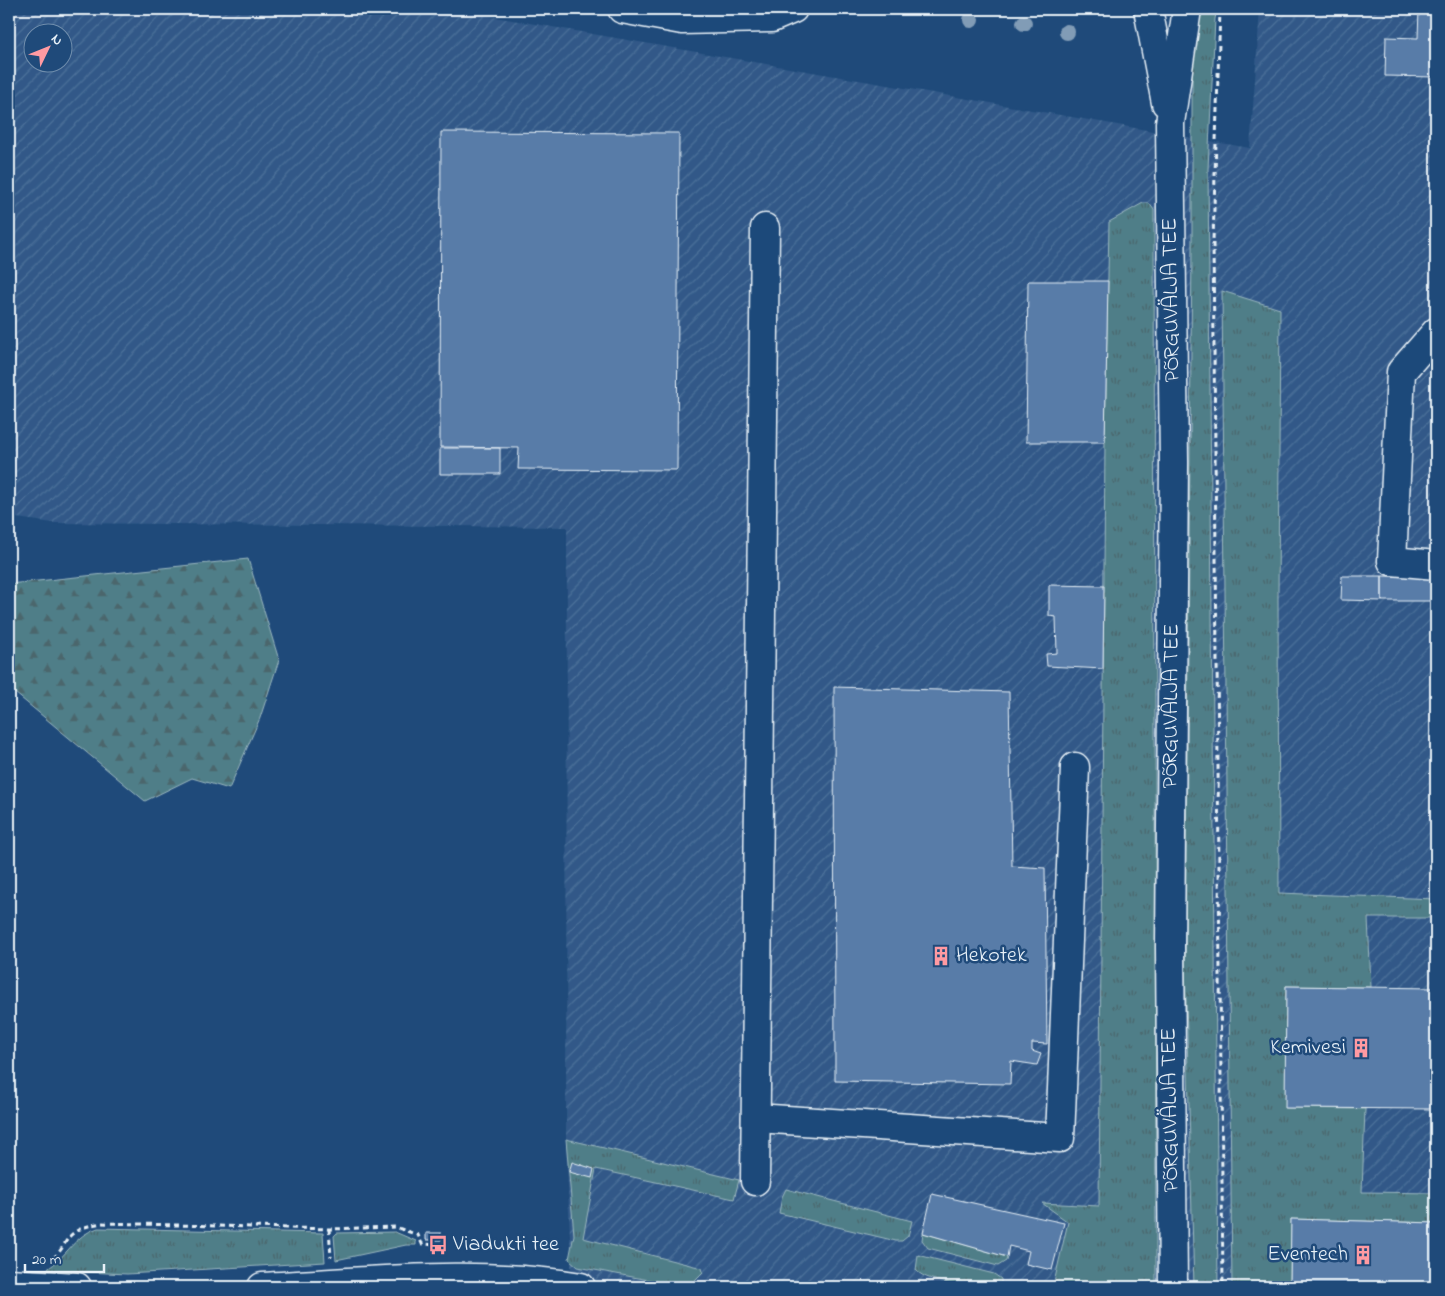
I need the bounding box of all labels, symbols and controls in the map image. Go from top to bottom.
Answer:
north arrow [22,22,72,72]
text: N [46,30,67,51]
street label: PÕRGUVÄLJA TEE [1155,217,1189,383]
street label: PÕRGUVÄLJA TEE [1155,623,1189,789]
place label: Hekotek [956,940,1027,972]
building icon: Hekotek [930,945,952,967]
street label: PÕRGUVÄLJA TEE [1154,1027,1188,1193]
place label: Kemivesi [1270,1032,1346,1064]
building icon: Kemivesi [1350,1037,1372,1059]
place label: Viadukti tee [452,1229,559,1261]
bus stop icon: Viadukti tee [427,1234,449,1256]
place label: Eventech [1267,1239,1348,1271]
scale bar [25,1241,104,1273]
building icon: Eventech [1352,1244,1374,1266]
text: 20 m [32,1249,62,1271]

